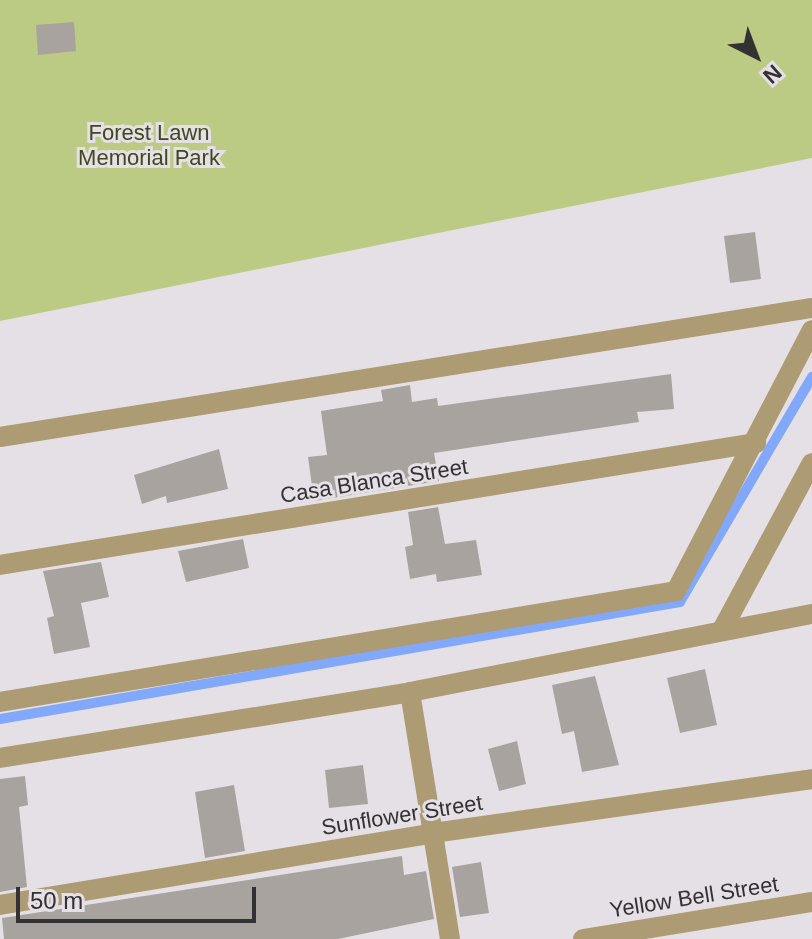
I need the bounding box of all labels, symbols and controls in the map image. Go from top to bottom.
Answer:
north arrow [716,16,796,96]
text: N [758,60,787,89]
park label: Forest Lawn Memorial Park [78,119,220,170]
street label: Casa Blanca Street [278,453,470,509]
street label: Sunflower Street [320,789,484,841]
scale bar [20,871,260,921]
street label: Yellow Bell Street [608,871,780,923]
text: 50 m [30,887,83,914]

